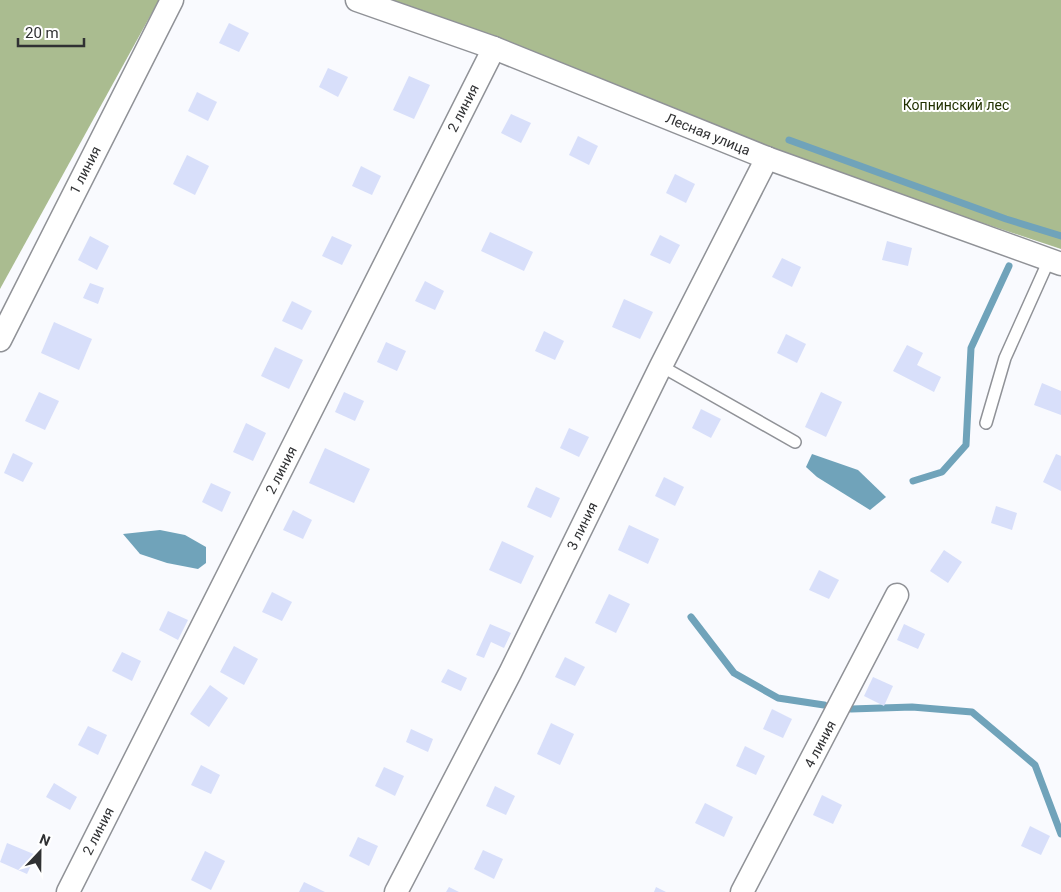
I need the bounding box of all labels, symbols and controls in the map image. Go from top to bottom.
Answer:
scale bar [18,15,84,47]
text: 20 m [25,24,59,42]
street label: 2 линия [444,81,482,135]
park label: Копнинский лес [903,97,1009,113]
street label: Лесная улица [663,110,753,158]
street label: 1 линия [66,143,104,197]
street label: 2 линия [262,443,300,497]
street label: 3 линия [564,499,600,553]
street label: 4 линия [801,718,839,770]
street label: 2 линия [79,804,117,858]
north arrow [15,827,65,877]
text: N [37,831,52,849]

